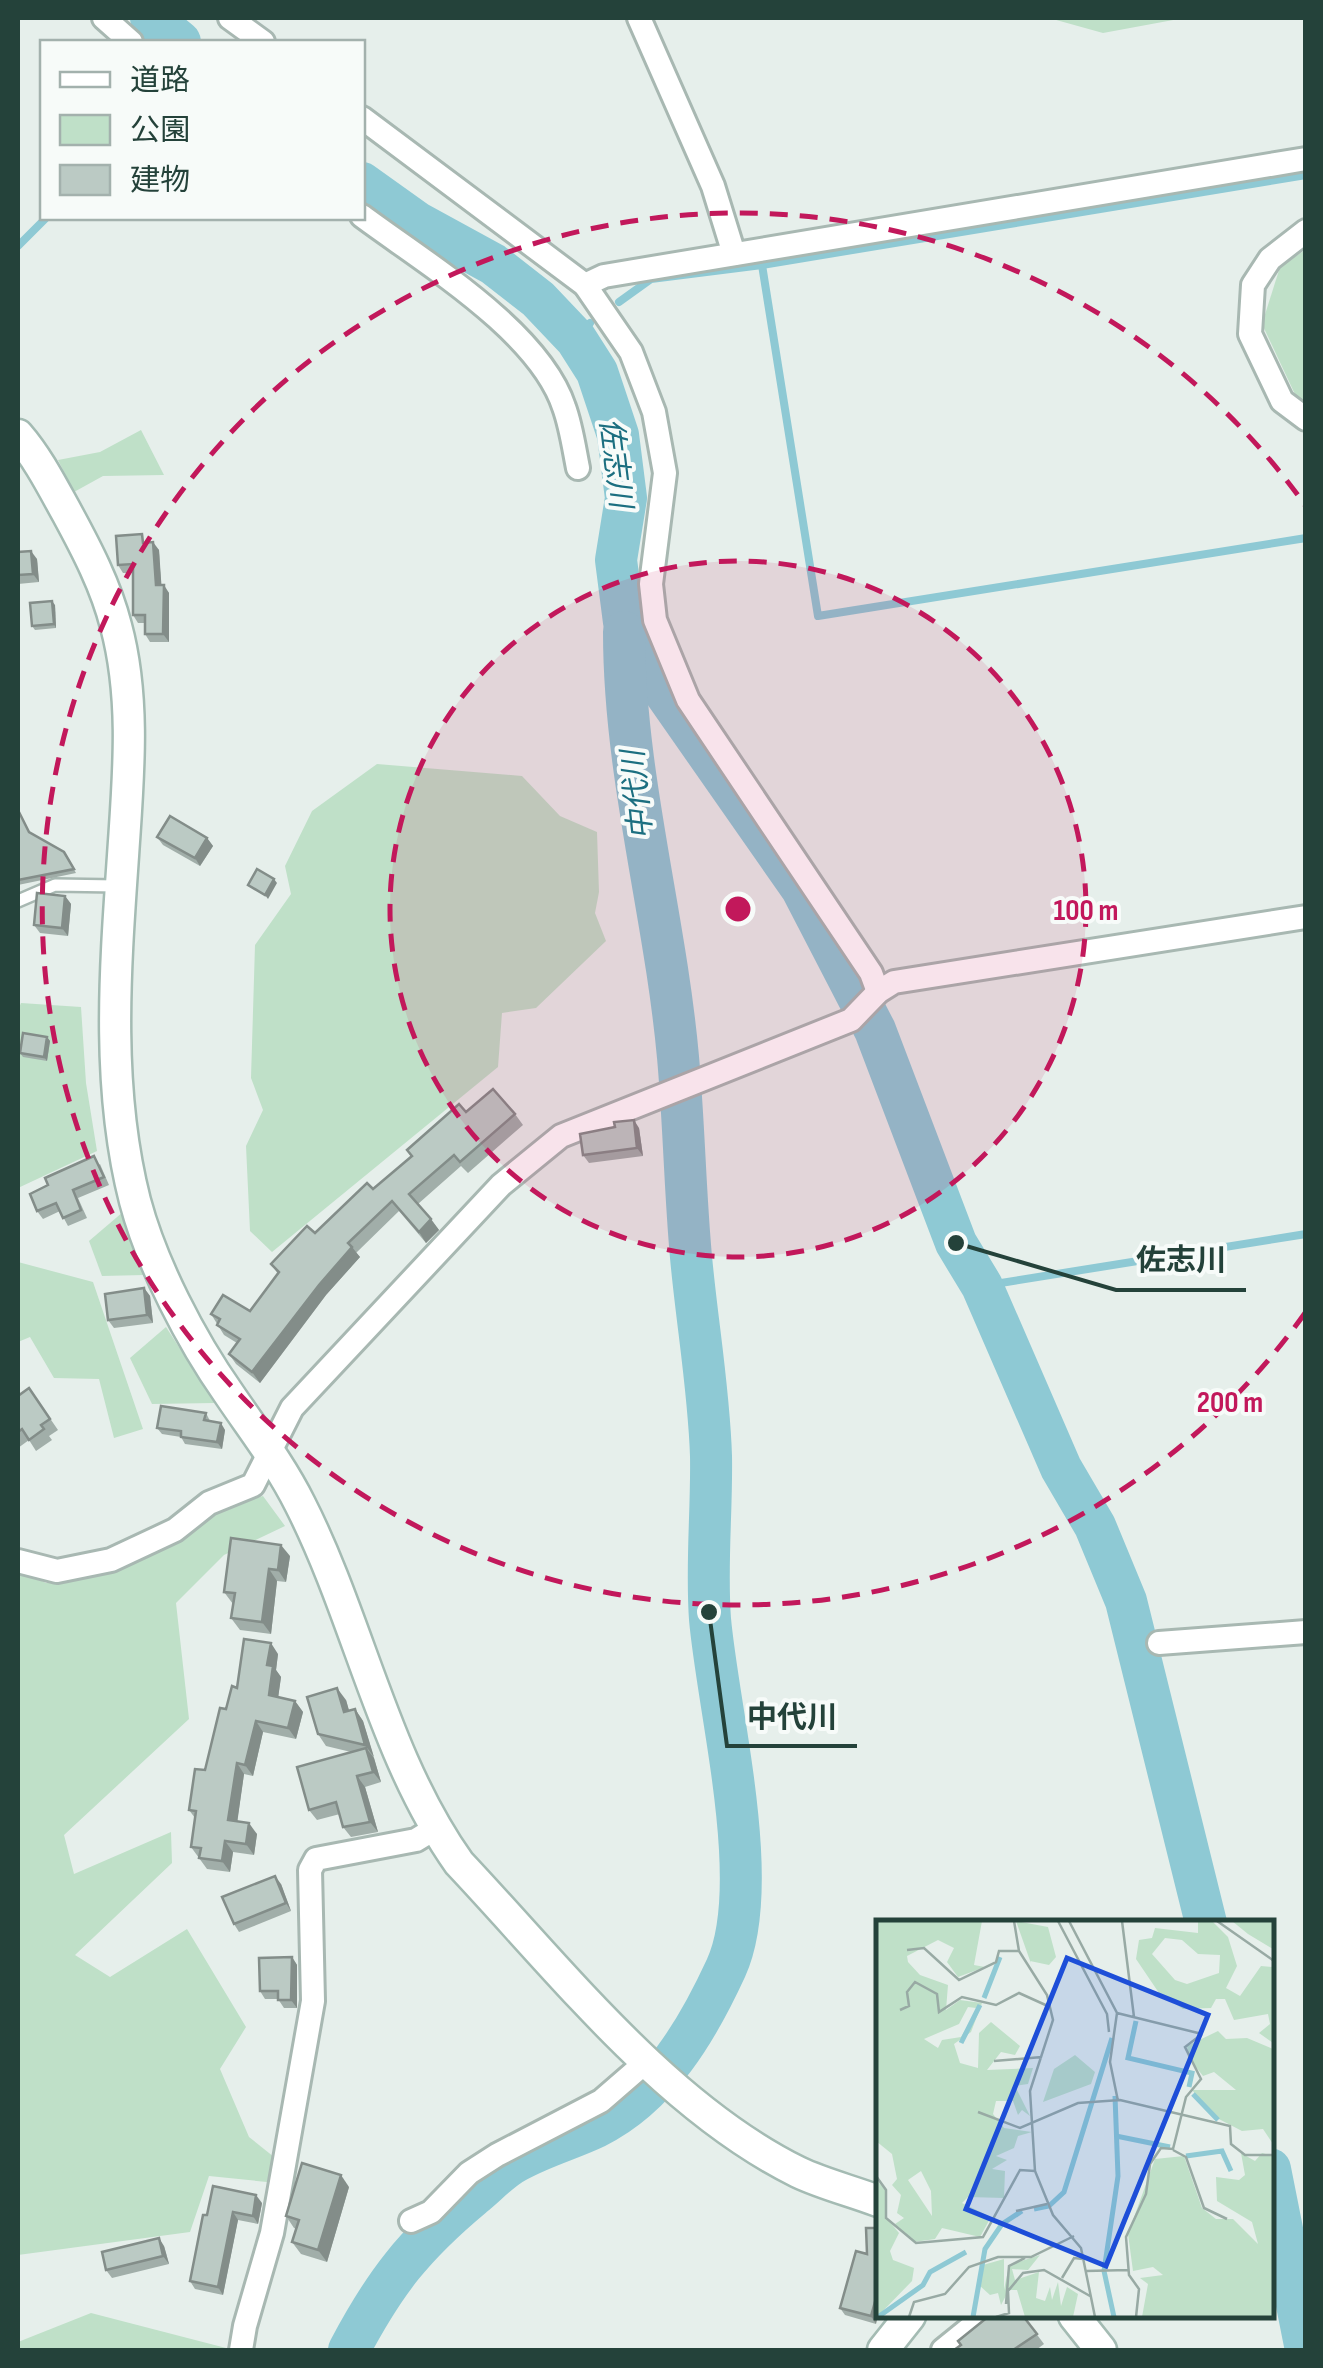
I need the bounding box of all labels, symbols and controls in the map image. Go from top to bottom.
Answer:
legend [40,40,365,220]
text: 道路 [130,63,190,99]
text: 公園 [130,113,190,149]
text: 建物 [130,163,190,199]
water label: 佐志川 [592,416,639,513]
water label: 中代川 [615,745,661,842]
centre of rings [720,891,756,927]
text: 100 m [1054,893,1118,929]
callout: 佐志川 [1116,1230,1246,1290]
text: 佐志川 [1136,1243,1226,1279]
text: 200 m [1197,1385,1263,1421]
callout: 中代川 [727,1686,857,1746]
text: 中代川 [747,1700,837,1736]
inset map [876,1920,1273,2318]

